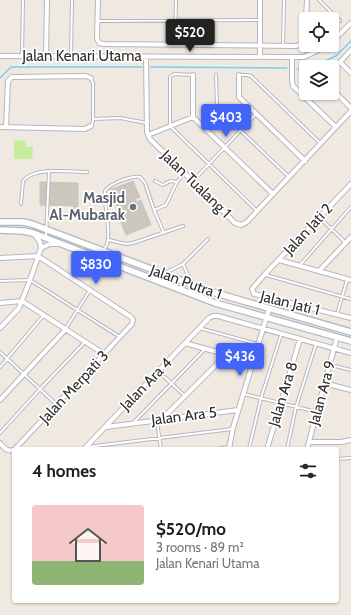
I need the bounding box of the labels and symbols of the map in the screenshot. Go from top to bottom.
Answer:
pin: $520 [166,19,214,53]
street label: Jalan Kenari Utama [21,47,142,65]
pin: $403 [202,104,250,138]
street label: Jalan Tualang 1 [157,146,235,222]
place label: Masjid Al-Mubarak [49,189,126,224]
street label: Jalan Jati 2 [279,200,336,259]
marker: Masjid Al-Mubarak [128,202,138,212]
pin: $830 [72,251,120,285]
street label: Jalan Putra 1 [147,260,224,303]
street label: Jalan Jati 1 [257,287,322,319]
pin: $436 [216,343,264,377]
street label: Jalan Merpati 3 [35,347,112,428]
street label: Jalan Ara 4 [116,354,176,415]
street label: Jalan Ara 8 [264,359,301,430]
street label: Jalan Ara 9 [304,359,339,428]
street label: Jalan Ara 5 [149,403,218,429]

